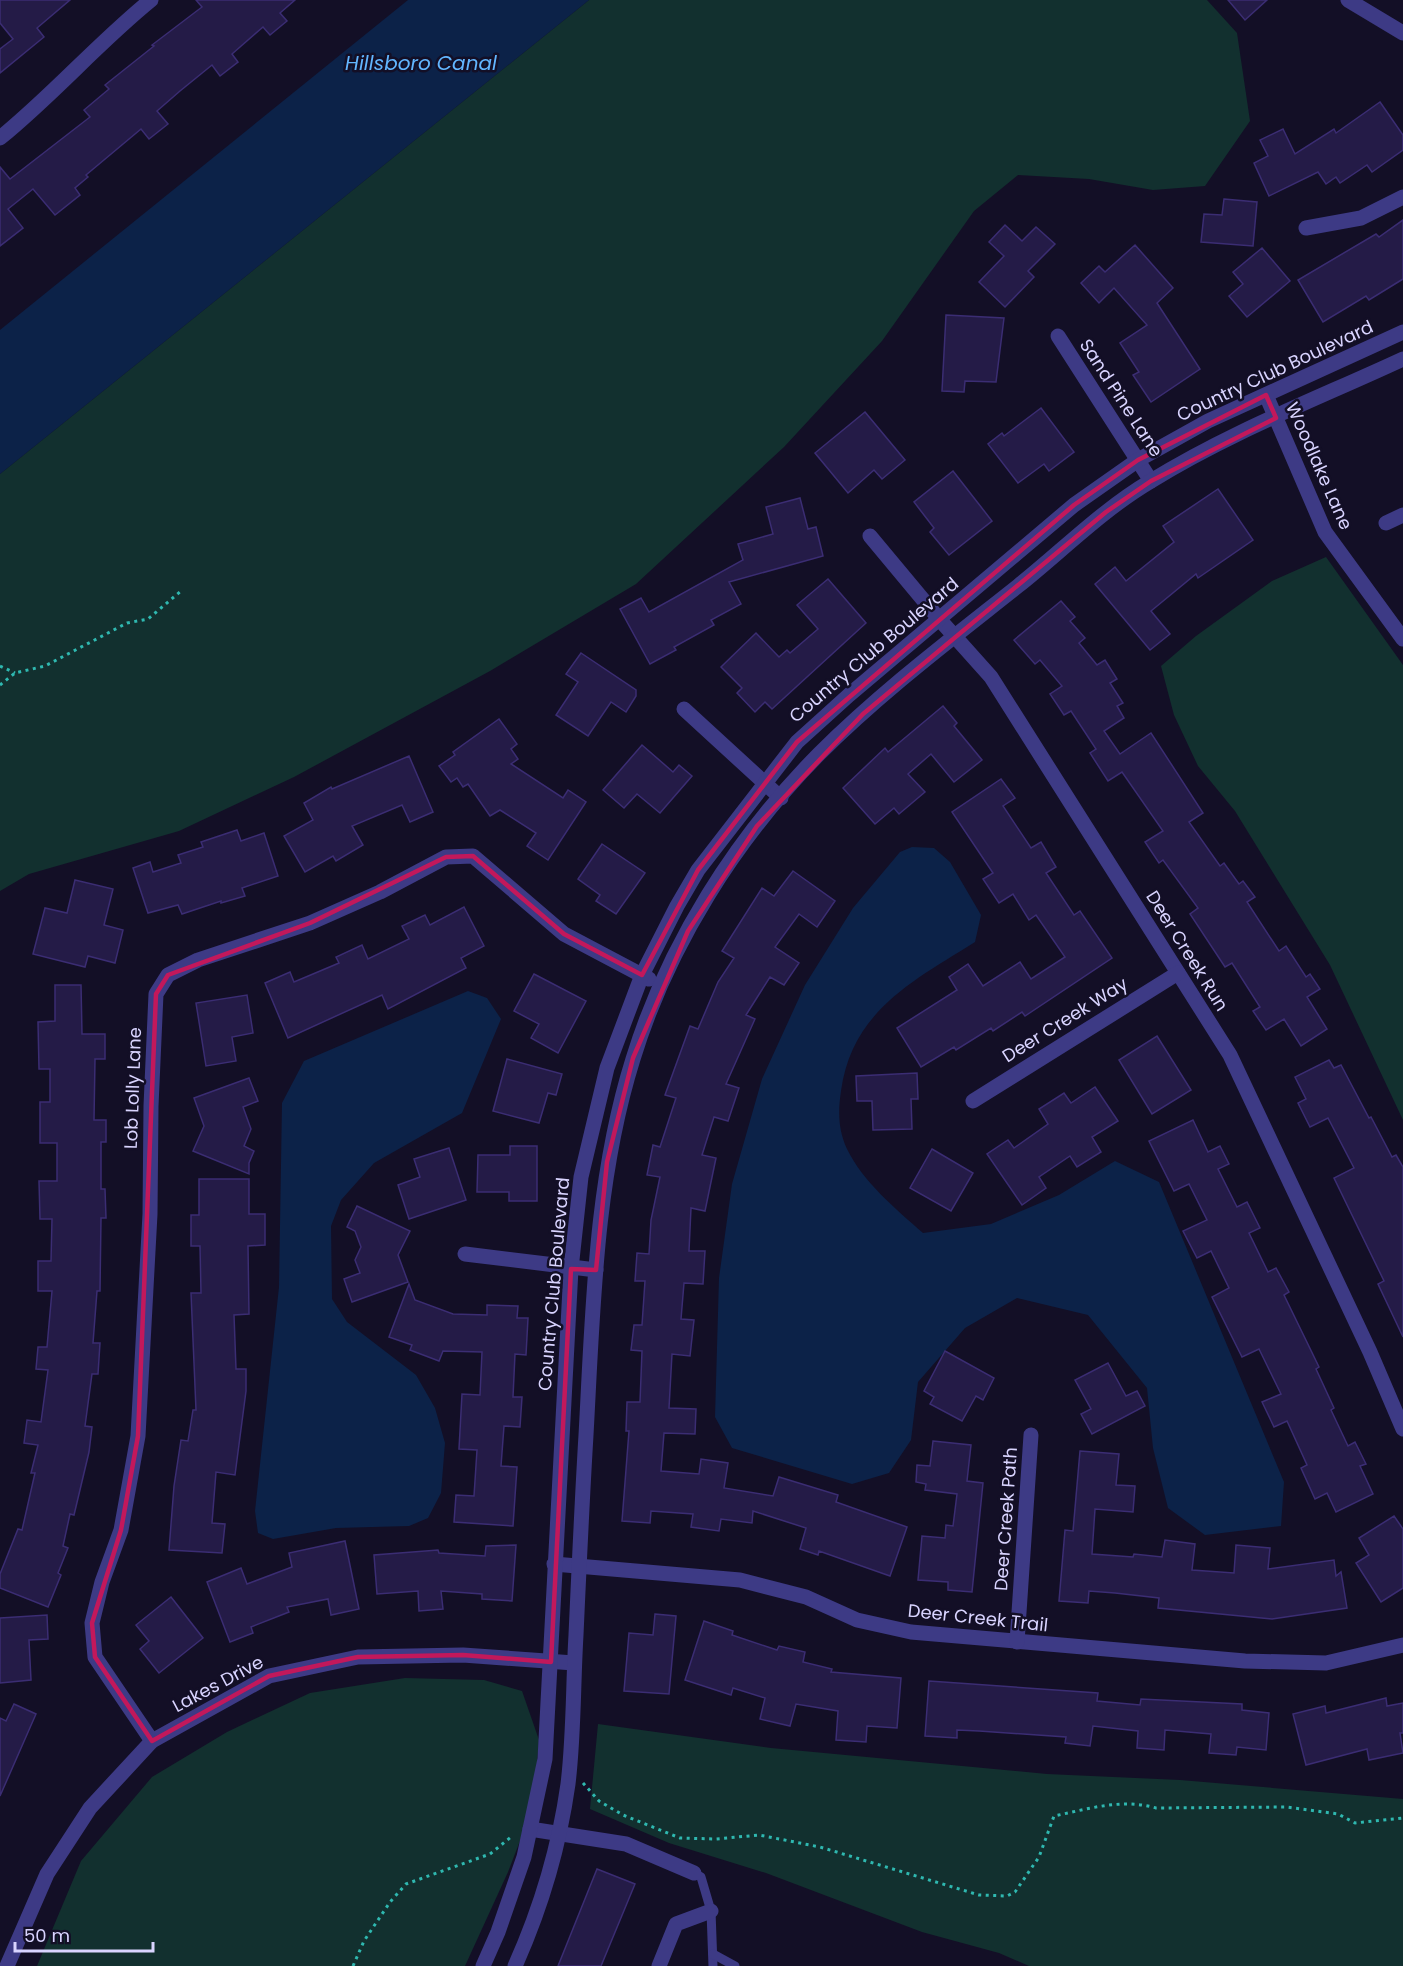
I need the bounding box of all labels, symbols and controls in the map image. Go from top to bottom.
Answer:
water label: Hillsboro Canal [345,49,497,77]
street label: Country Club Boulevard [1172,314,1377,427]
street label: Sand Pine Lane [1074,334,1169,462]
street label: Woodlake Lane [1280,398,1359,534]
street label: Country Club Boulevard [784,571,964,728]
street label: Deer Creek Run [1140,886,1234,1016]
street label: Deer Creek Way [997,971,1132,1068]
street label: Lob Lolly Lane [118,1027,147,1149]
street label: Country Club Boulevard [532,1176,575,1392]
street label: Deer Creek Path [988,1446,1023,1592]
street label: Deer Creek Trail [907,1598,1050,1637]
street label: Lakes Drive [168,1649,268,1718]
scale bar [15,1915,153,1953]
text: 50 m [24,1923,70,1948]

